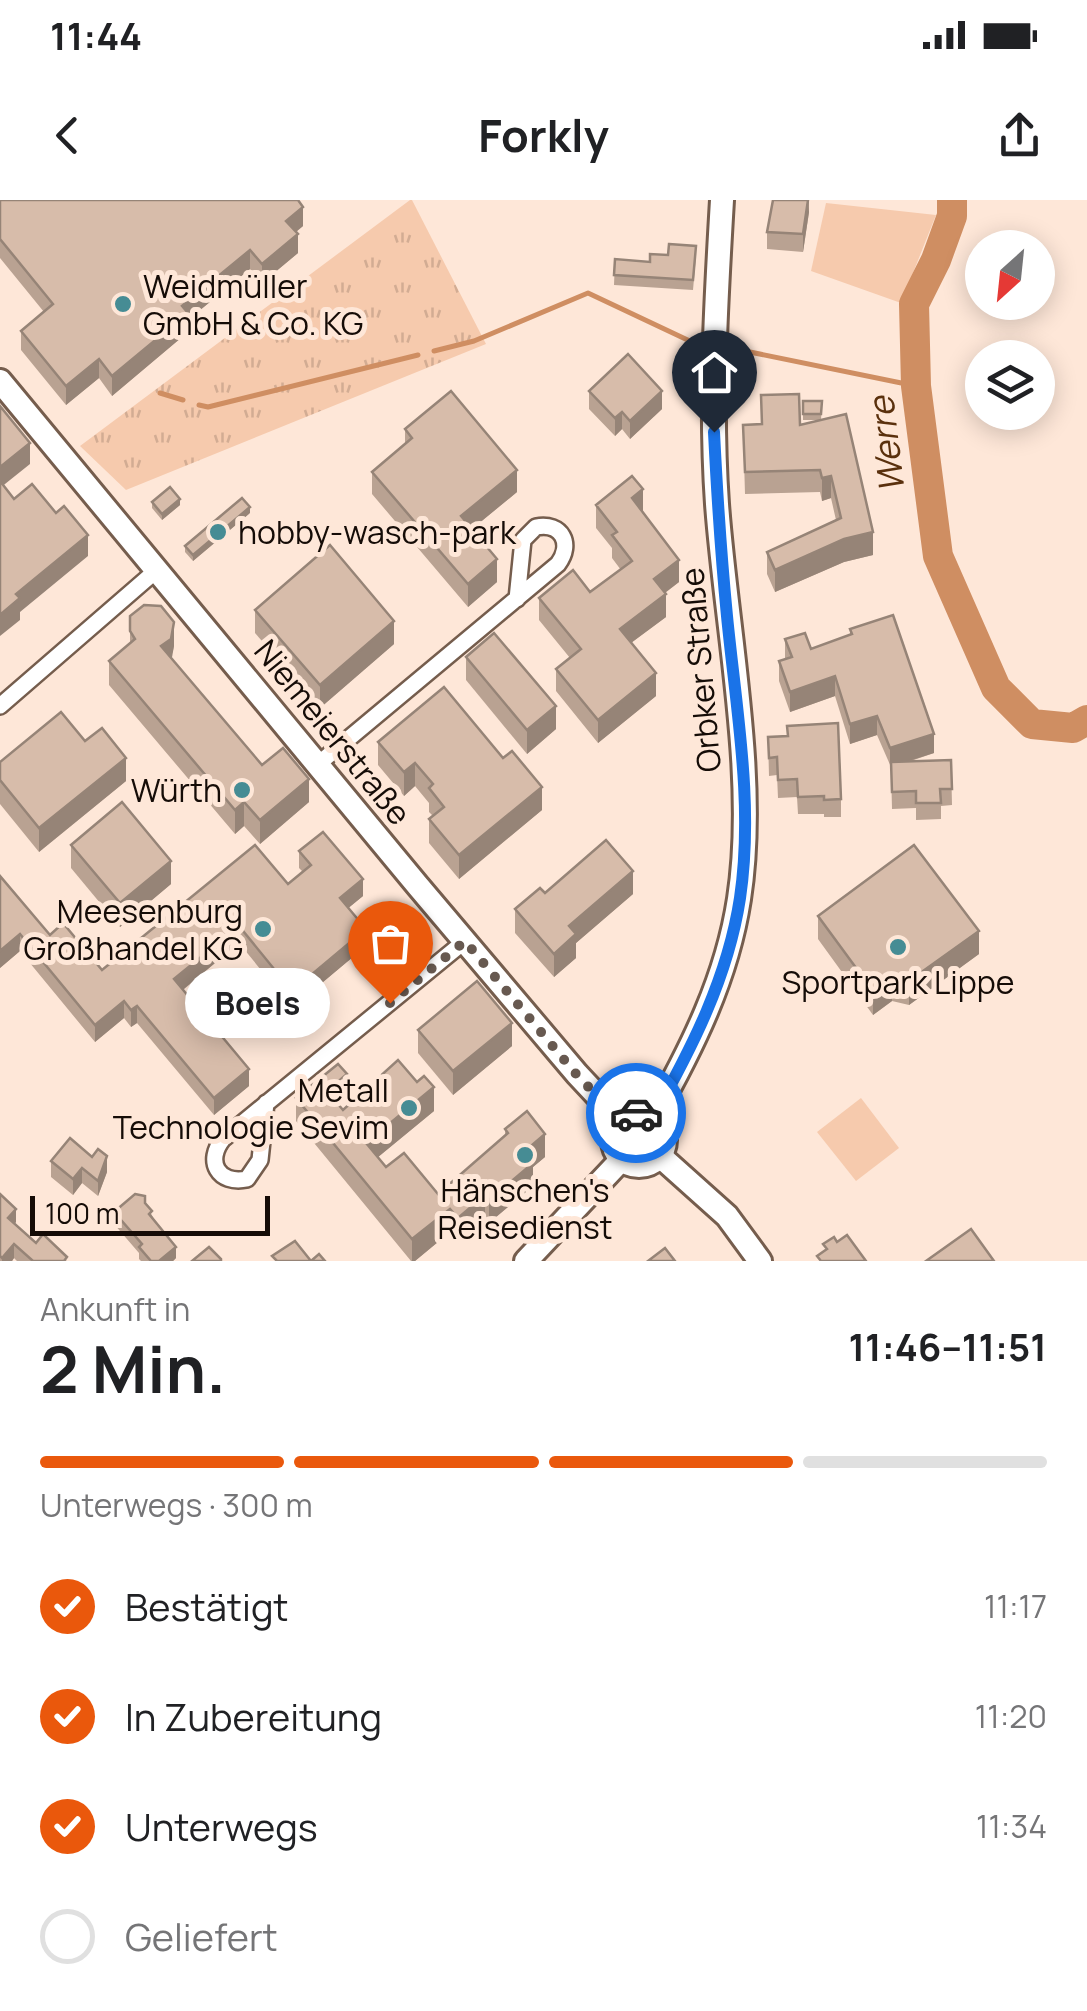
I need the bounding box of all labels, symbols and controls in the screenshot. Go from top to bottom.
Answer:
text: 11:44 [50,9,142,61]
text: Forkly [478,104,609,166]
icon: back [40,108,95,163]
icon: share [992,108,1047,163]
north arrow [965,230,1055,320]
map controls [965,230,1055,430]
place label: Weidmüller GmbH & Co. KG [143,264,363,345]
marker: Weidmüller GmbH & Co. KG [112,293,134,315]
pin [672,330,757,433]
button: layers [965,340,1055,430]
icon: home [687,345,742,400]
water label: Werre [856,392,916,496]
place label: hobby-wasch-park [238,510,517,554]
marker: hobby-wasch-park [207,521,229,543]
street label: Orbker Straße [669,566,731,774]
street label: Niemeierstraße [245,630,421,834]
place label: Würth [131,768,222,812]
marker: Würth [231,779,253,801]
place label: Meesenburg Großhandel KG [23,889,243,970]
pin [348,901,433,1004]
icon: bag [363,916,418,971]
marker: Meesenburg Großhandel KG [252,918,274,940]
marker: Sportpark Lippe [887,936,909,958]
place label: Sportpark Lippe [782,960,1014,1004]
callout: Boels [185,968,330,1038]
text: Boels [215,981,300,1025]
courier [586,1063,686,1163]
place label: Metall Technologie Sevim [113,1068,389,1149]
icon: car [609,1086,664,1141]
marker: Metall Technologie Sevim [398,1097,420,1119]
marker: Hänschen's Reisedienst [514,1144,536,1166]
place label: Hänschen's Reisedienst [437,1168,613,1249]
scale bar [30,1191,270,1236]
text: 100 m [45,1194,119,1232]
text: Ankunft in [40,1287,190,1331]
text: 11:46–11:51 [848,1320,1047,1372]
text: 2 Min. [40,1324,226,1413]
text: Unterwegs · 300 m [40,1483,313,1527]
icon: check [40,1579,95,1634]
text: Bestätigt [125,1580,289,1632]
text: 11:17 [984,1584,1047,1628]
icon: check [40,1689,95,1744]
text: In Zubereitung [125,1690,382,1742]
text: 11:20 [975,1694,1047,1738]
icon: check [40,1799,95,1854]
text: Unterwegs [125,1800,318,1852]
text: 11:34 [976,1804,1047,1848]
text: Geliefert [125,1910,278,1962]

